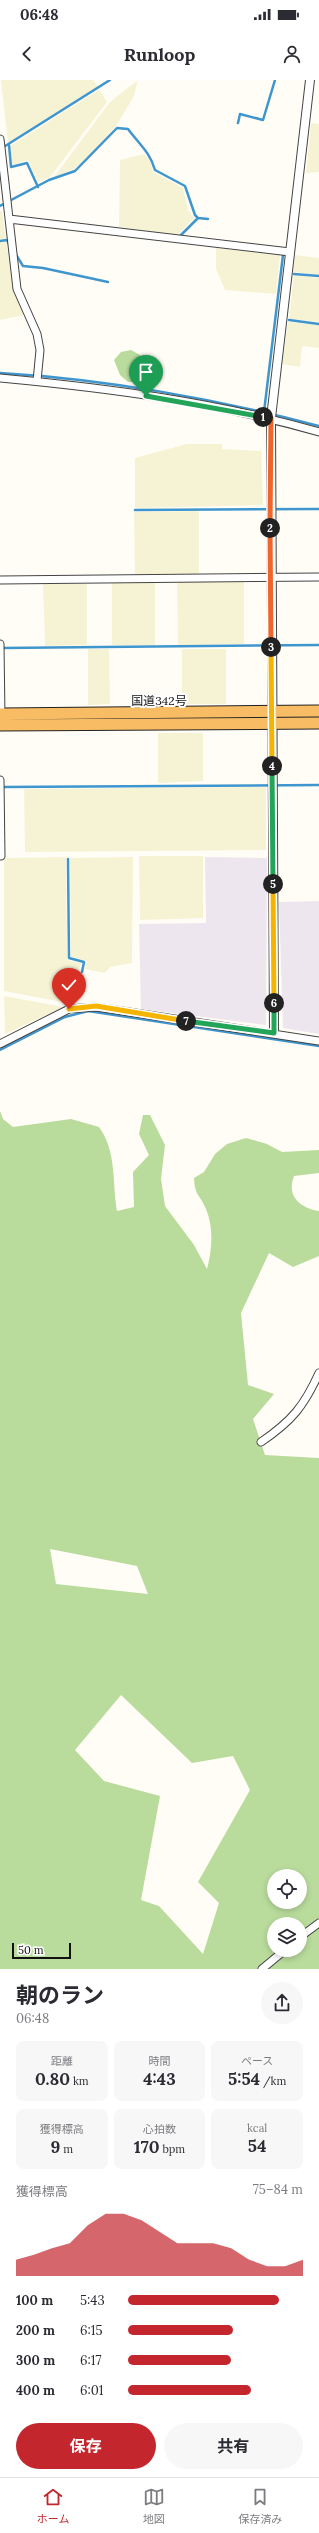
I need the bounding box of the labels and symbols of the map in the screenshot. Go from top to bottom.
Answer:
pin [129,355,163,396]
pin: 1 [253,407,273,427]
pin: 2 [260,518,280,538]
pin: 3 [261,637,281,657]
street label: 国道342号 [131,693,187,708]
pin: 4 [262,756,282,776]
pin: 5 [263,874,283,894]
pin [52,968,86,1009]
pin: 6 [264,993,284,1013]
pin: 7 [176,1011,196,1031]
scale bar [12,1941,71,1960]

